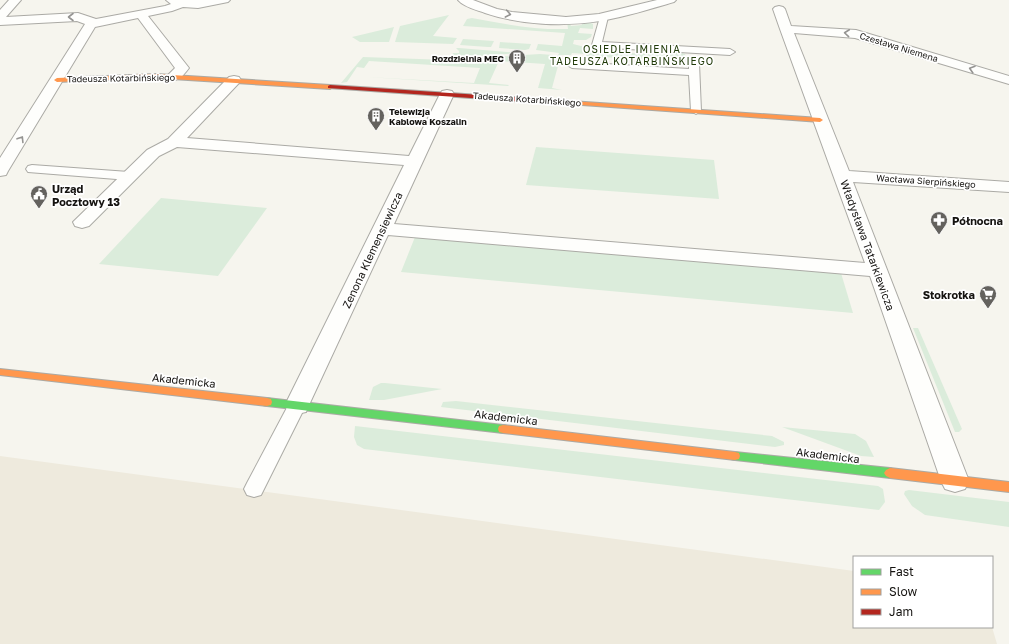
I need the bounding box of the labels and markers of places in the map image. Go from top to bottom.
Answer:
building icon: Rozdzielnia MEC [507,48,527,73]
place label: Rozdzielnia MEC [432,53,505,64]
building icon: Telewizja Kablowa Koszalin [366,106,386,131]
place label: Telewizja Kablowa Koszalin [389,106,467,127]
place label: Urząd Pocztowy 13 [52,182,120,208]
public building icon: Urząd Pocztowy 13 [29,184,49,209]
pharmacy icon: Północna [929,210,949,235]
place label: Północna [952,214,1003,227]
supermarket icon: Stokrotka [978,284,998,309]
place label: Stokrotka [923,288,975,301]

